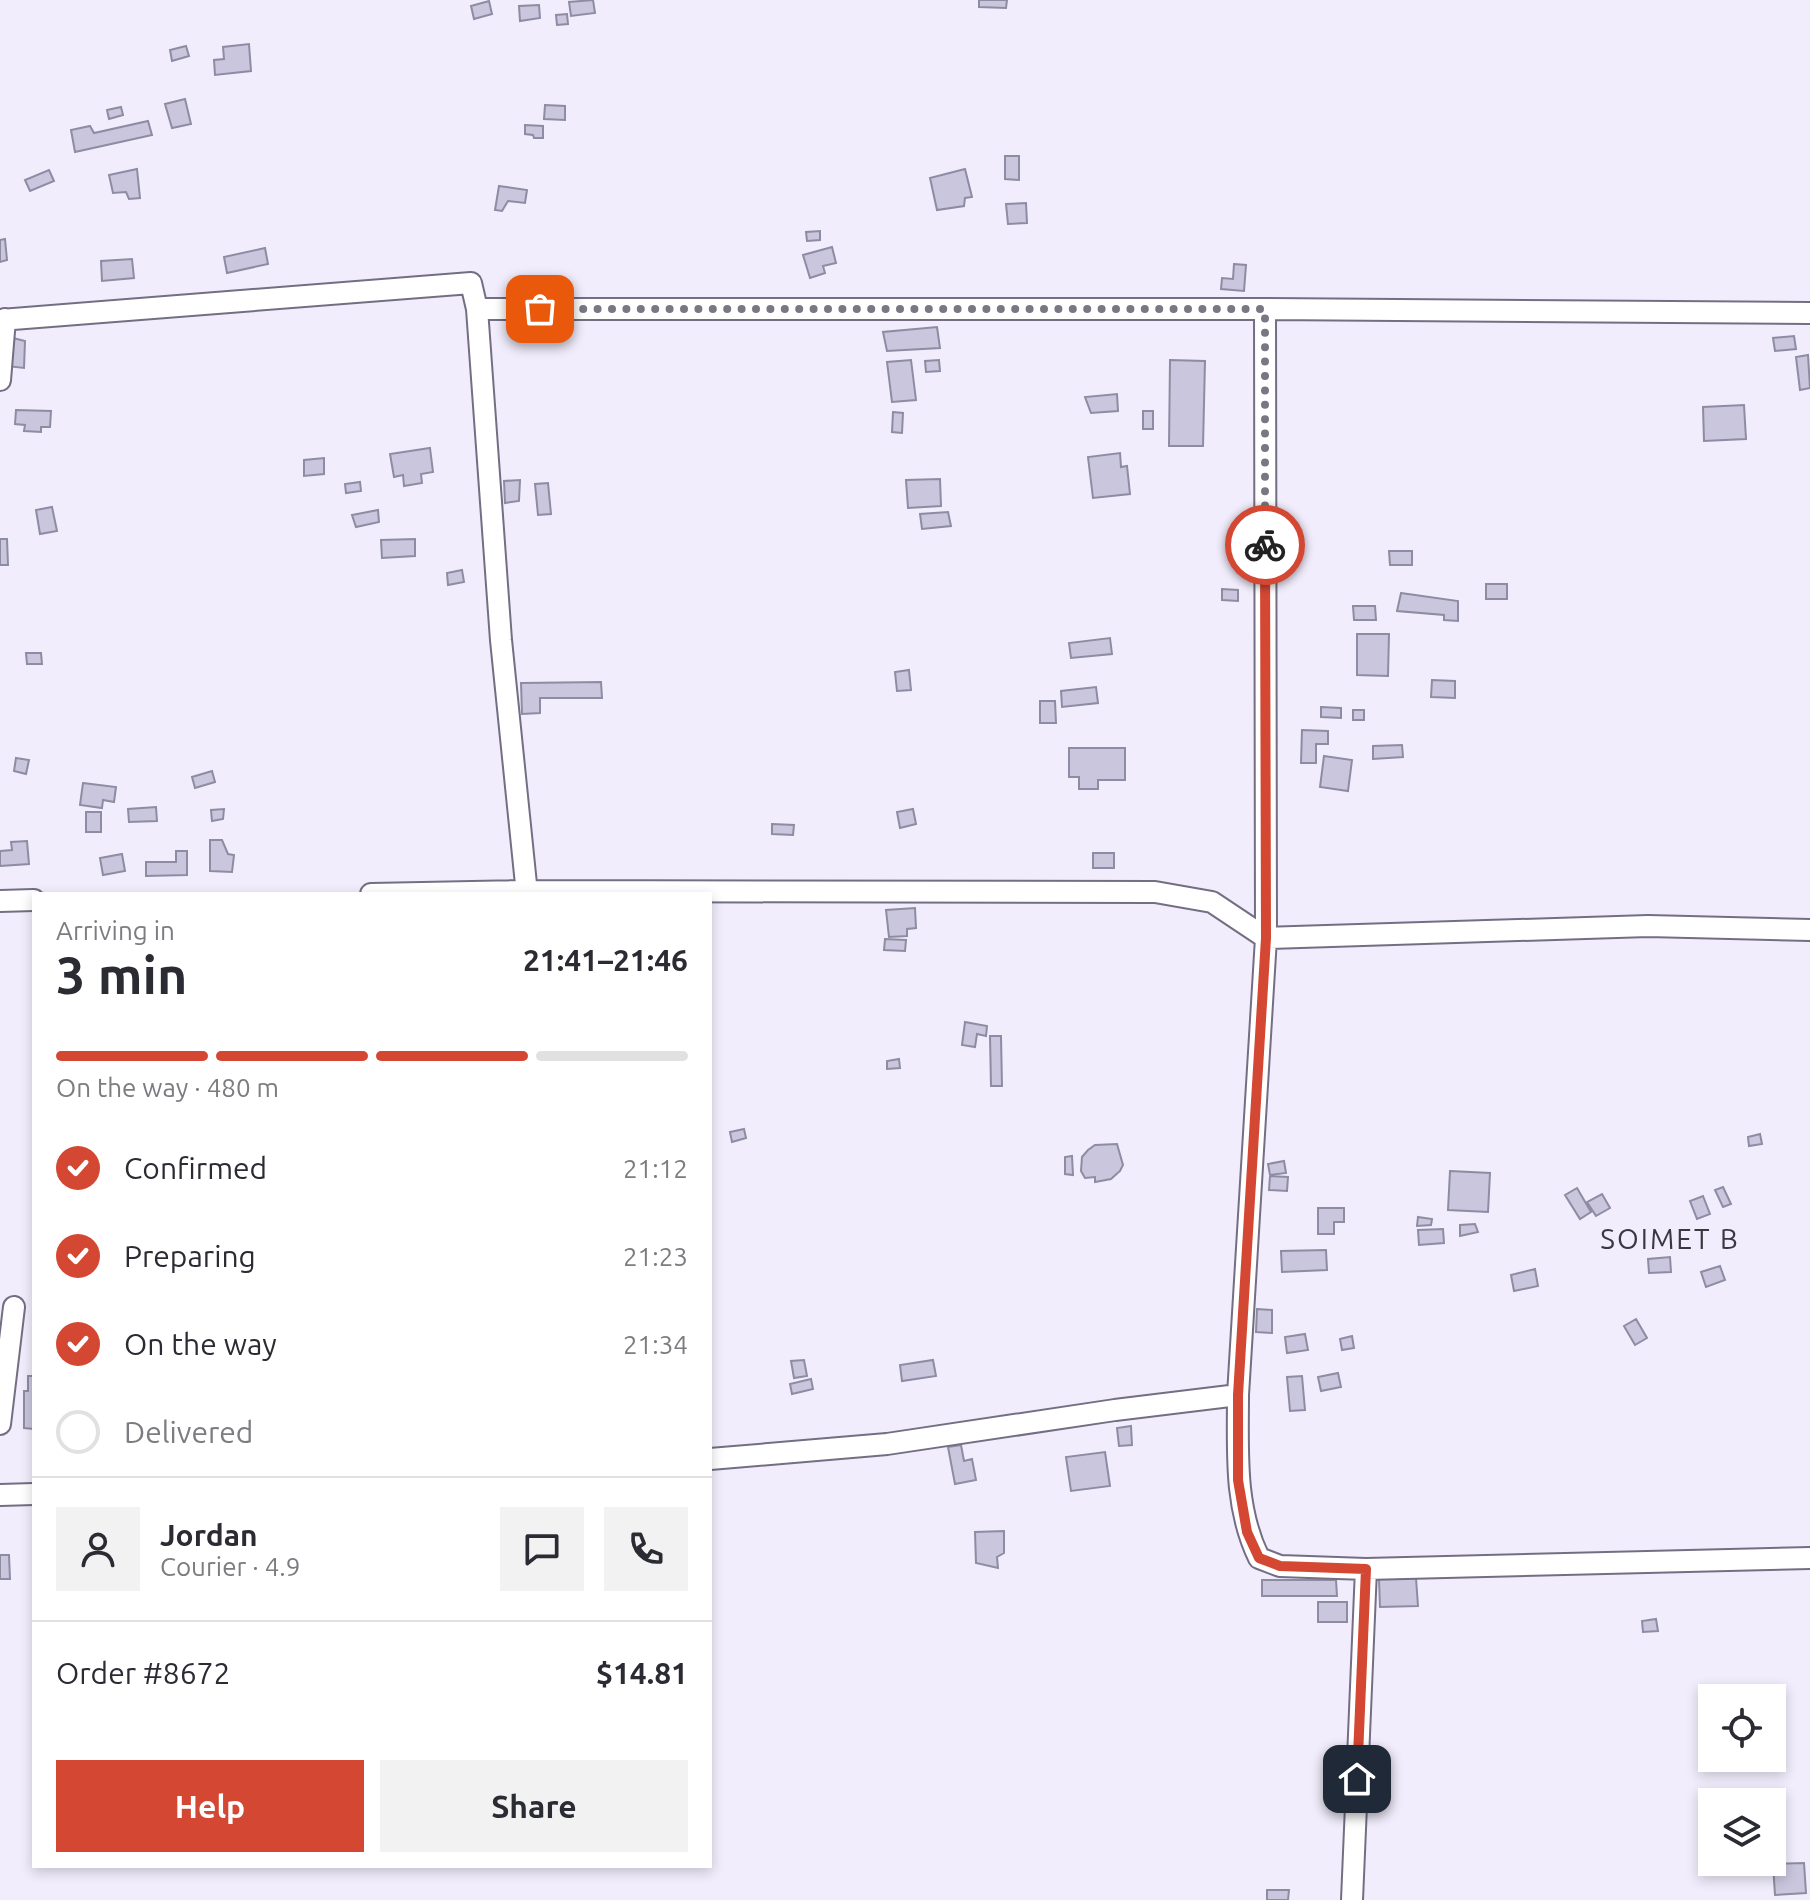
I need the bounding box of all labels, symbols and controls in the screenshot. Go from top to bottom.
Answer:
pin [506,275,574,343]
icon: bag [518,287,562,331]
courier [1225,505,1305,585]
icon: bike [1243,523,1287,567]
text: Arriving in [56,916,175,945]
text: 21:41–21:46 [523,943,688,977]
text: 3 min [56,946,187,1004]
text: On the way · 480 m [56,1073,279,1102]
icon: check [56,1146,100,1190]
text: Confirmed [124,1151,267,1185]
text: 21:12 [623,1154,688,1183]
district label: SOIMET B [1600,1223,1740,1254]
icon: check [56,1234,100,1278]
text: Preparing [124,1239,256,1273]
text: 21:23 [623,1242,688,1271]
icon: check [56,1322,100,1366]
text: On the way [124,1327,277,1361]
text: 21:34 [623,1330,688,1359]
text: Delivered [124,1415,253,1449]
button: person [56,1507,140,1591]
button: chat [500,1507,584,1591]
button: phone [604,1507,688,1591]
text: Jordan [160,1518,258,1552]
text: Courier · 4.9 [160,1552,300,1581]
text: Order #8672 [56,1656,230,1690]
text: $14.81 [596,1656,688,1690]
map controls [1698,1684,1786,1876]
button: locate [1698,1684,1786,1772]
pin [1323,1745,1391,1813]
icon: home [1335,1757,1379,1801]
button: Help [56,1760,364,1852]
button: Share [380,1760,688,1852]
button: layers [1698,1788,1786,1876]

